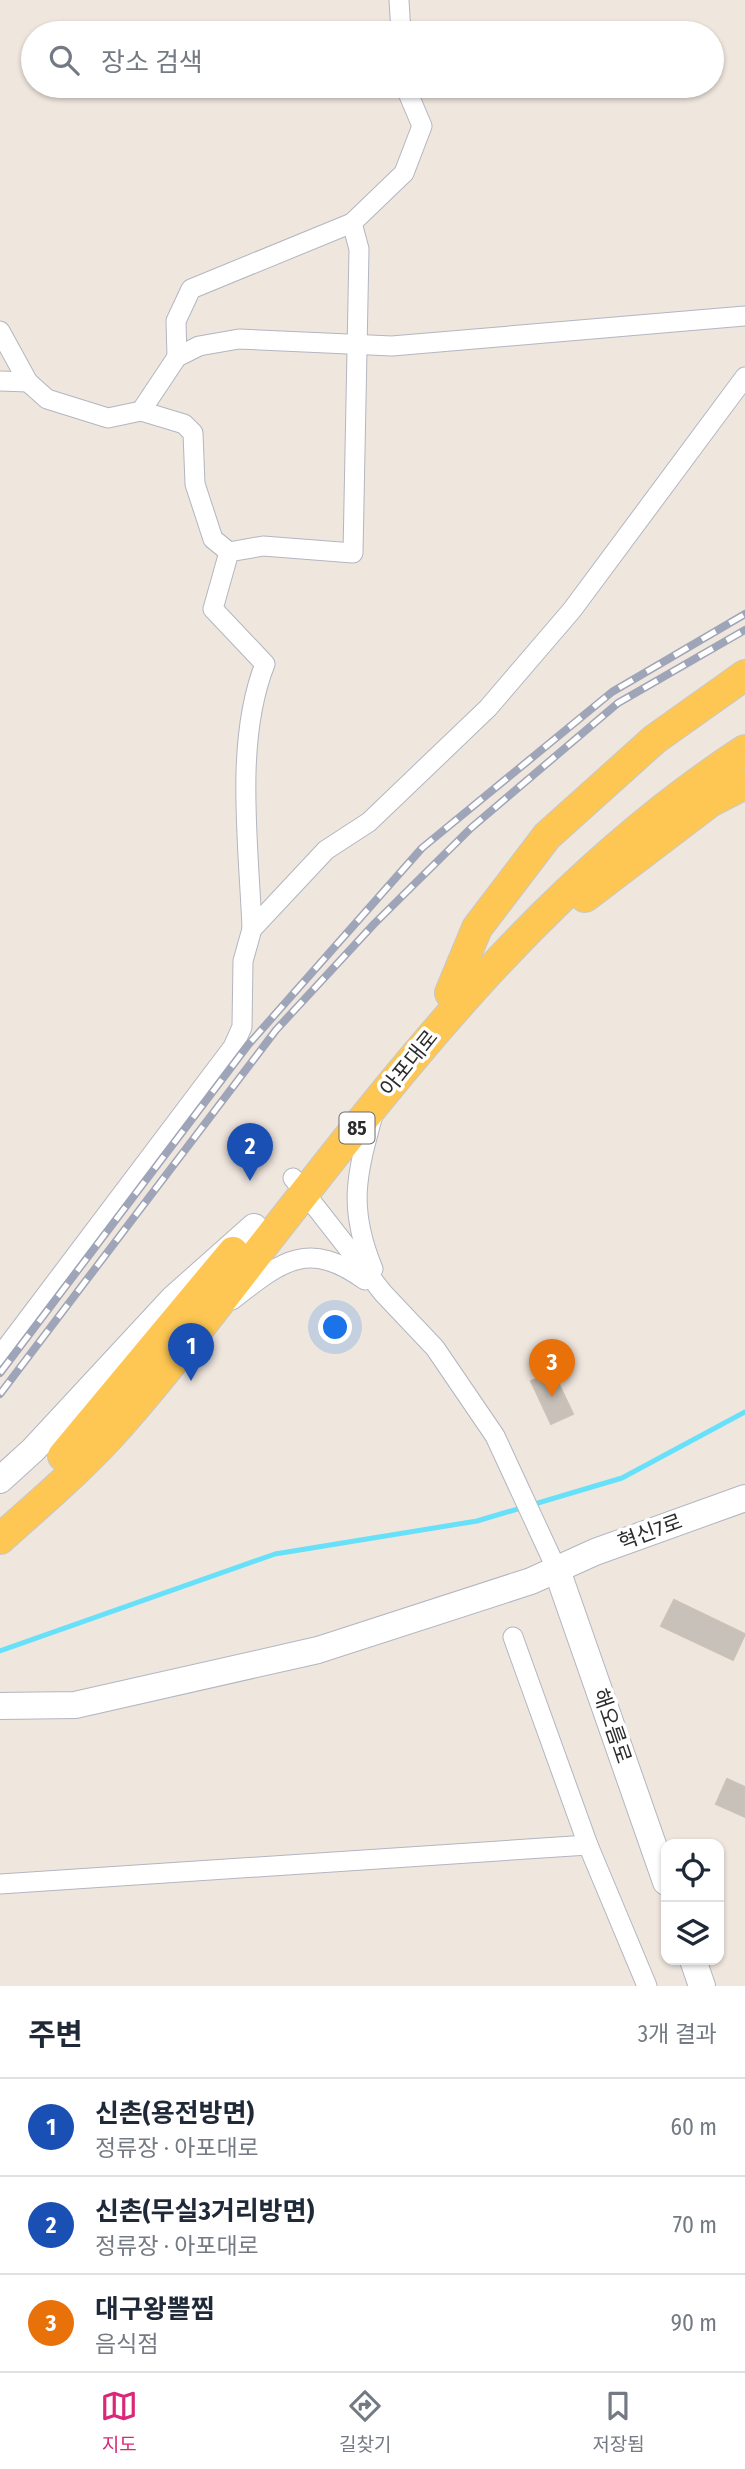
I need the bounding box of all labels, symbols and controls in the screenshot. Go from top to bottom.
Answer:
search box [21,21,724,98]
icon: search [45,41,83,79]
text: 장소 검색 [101,47,203,78]
street label: 아포대로 [375,1025,443,1101]
road number: 85 [340,1112,374,1144]
pin: 2 [227,1123,273,1181]
your location [318,1310,352,1344]
pin: 1 [168,1323,214,1381]
pin: 3 [529,1339,575,1397]
street label: 혁신7로 [614,1508,686,1556]
street label: 해오름로 [587,1685,637,1767]
map controls [661,1839,724,1965]
button: locate [661,1839,724,1902]
button: layers [661,1902,724,1965]
text: 주변 [28,2017,83,2053]
text: 3개 결과 [638,2020,717,2048]
text: 신촌(용전방면) [95,2098,254,2129]
text: 1 [46,2113,56,2141]
text: 60 m [671,2113,717,2141]
text: 정류장 · 아포대로 [95,2134,259,2162]
text: 신촌(무실3거리방면) [95,2196,314,2227]
text: 2 [46,2211,56,2239]
text: 70 m [673,2211,717,2239]
text: 정류장 · 아포대로 [95,2232,259,2260]
text: 대구왕뽈찜 [95,2294,215,2325]
text: 3 [46,2309,56,2337]
text: 90 m [671,2309,717,2337]
text: 음식점 [95,2330,158,2358]
tab: 지도 [100,2387,138,2456]
tab: 길찾기 [339,2387,391,2456]
tab: 저장됨 [592,2387,645,2456]

